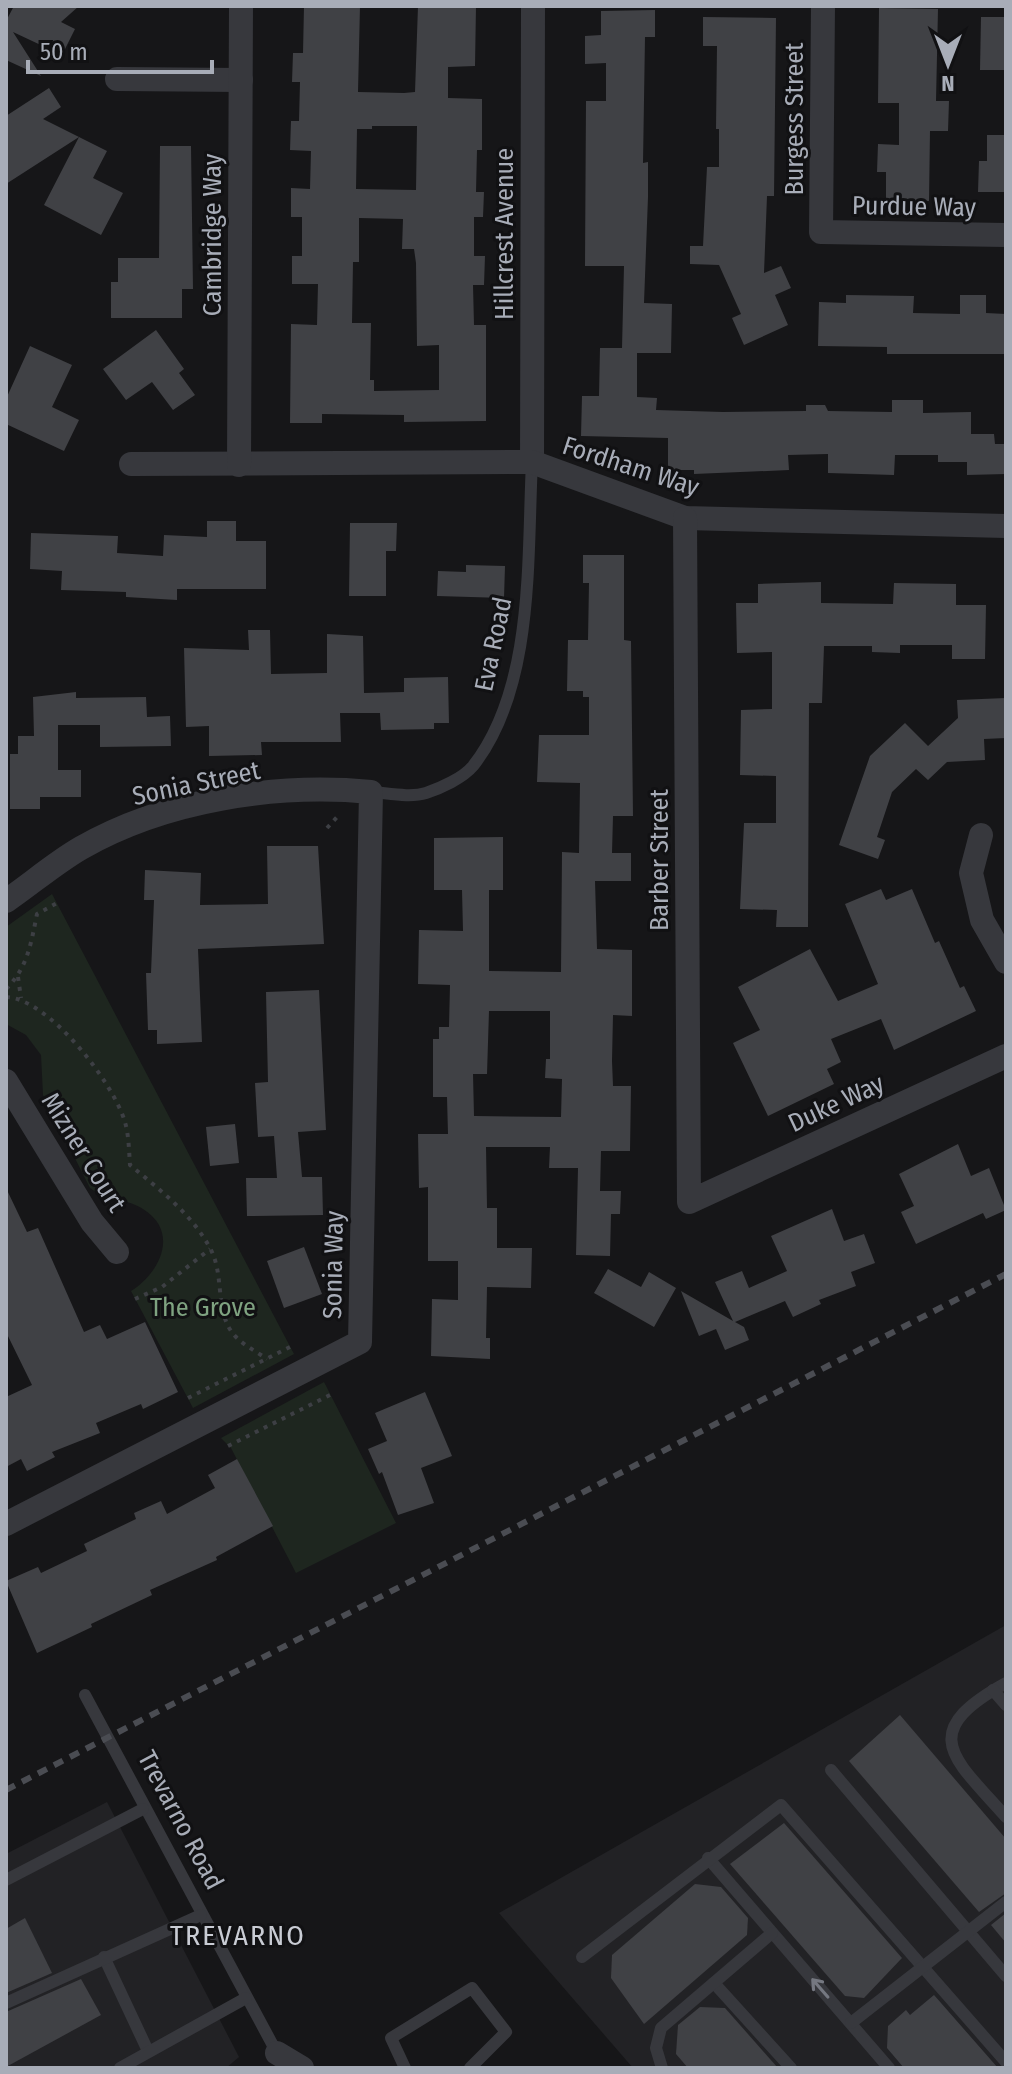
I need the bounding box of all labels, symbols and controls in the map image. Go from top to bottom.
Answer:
scale bar [28,24,212,74]
north arrow [908,24,988,104]
text: 50 m [40,38,88,66]
street label: Burgess Street [779,42,810,196]
text: N [941,70,955,97]
street label: Hillcrest Avenue [489,148,520,320]
street label: Cambridge Way [197,153,228,316]
street label: Purdue Way [852,190,977,223]
street label: Fordham Way [559,430,703,503]
street label: Eva Road [468,594,519,694]
street label: Sonia Street [129,755,263,812]
street label: Barber Street [644,789,675,931]
street label: Duke Way [783,1068,889,1139]
street label: Mizner Court [35,1087,133,1218]
street label: Sonia Way [317,1210,350,1319]
park label: The Grove [150,1292,256,1323]
street label: Trevarno Road [131,1746,230,1895]
district label: TREVARNO [170,1919,306,1952]
one-way arrow [811,1978,829,1998]

